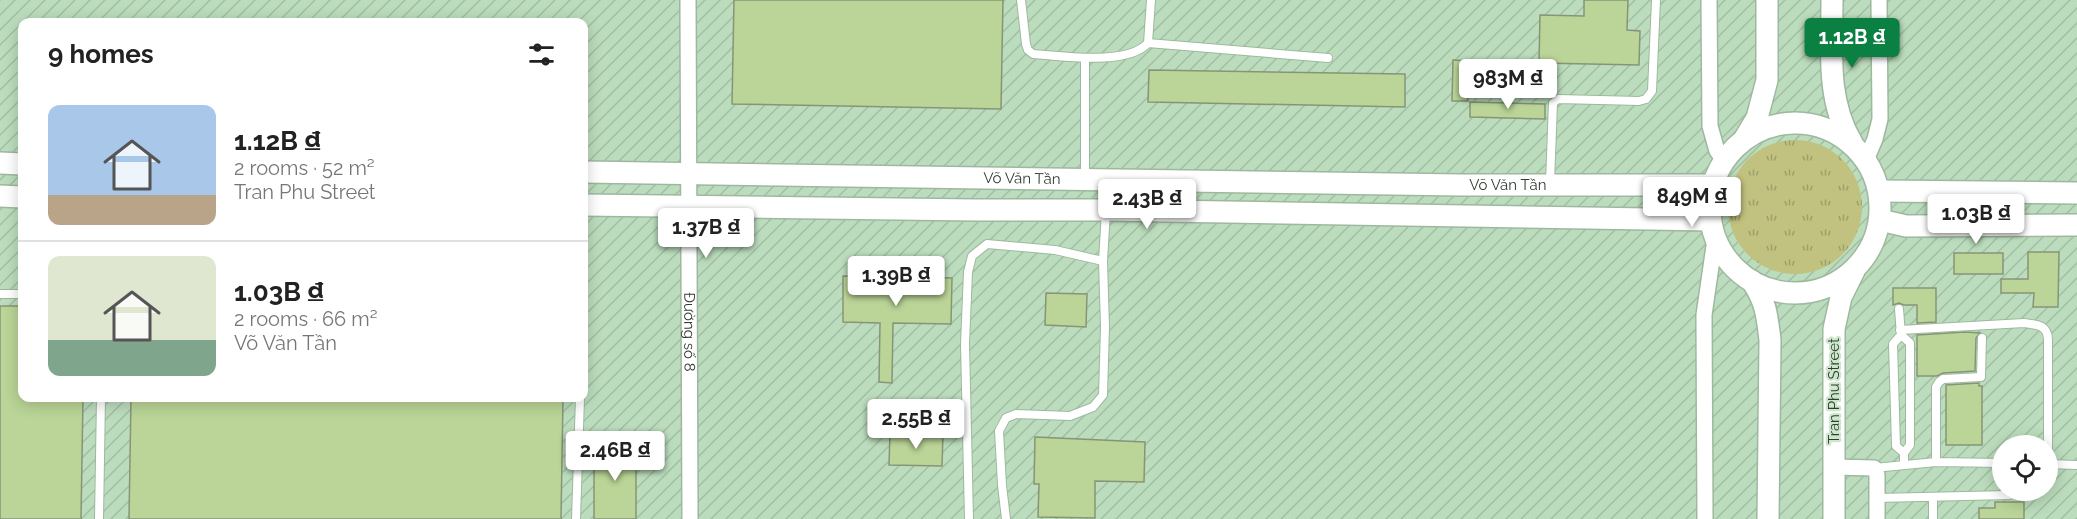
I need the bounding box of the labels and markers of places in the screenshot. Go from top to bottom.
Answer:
pin: 1.12B ₫ [1797,18,1907,69]
pin: 983M ₫ [1459,59,1557,110]
pin: 849M ₫ [1643,177,1741,228]
pin: 2.43B ₫ [1092,179,1202,230]
pin: 1.03B ₫ [1921,194,2031,245]
pin: 1.37B ₫ [651,208,761,259]
pin: 1.39B ₫ [841,256,951,307]
pin: 2.55B ₫ [861,399,971,450]
pin: 2.46B ₫ [560,431,670,482]

